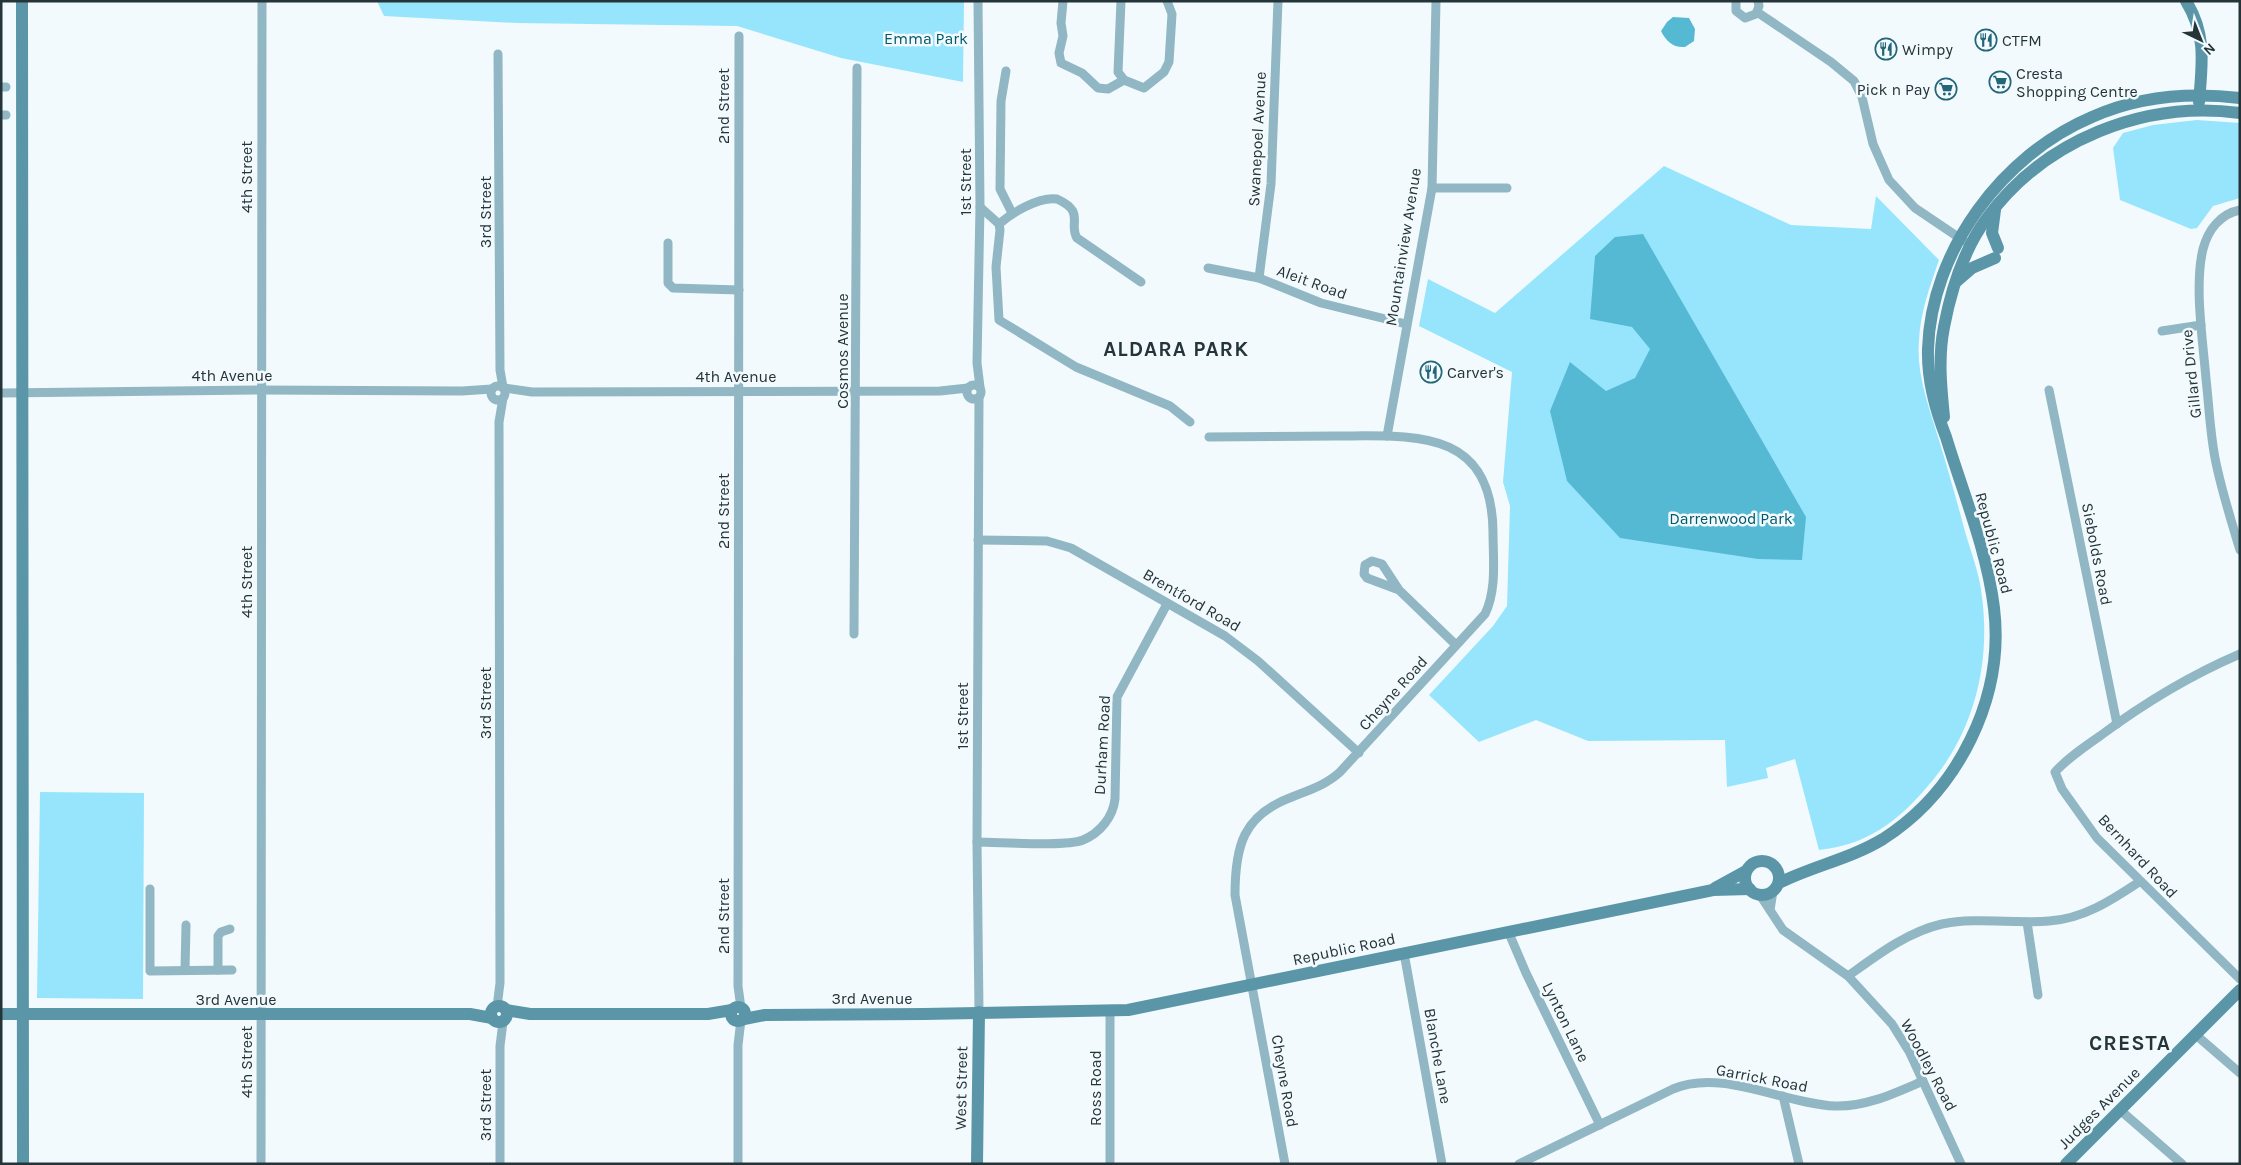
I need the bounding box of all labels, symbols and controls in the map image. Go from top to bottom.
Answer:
north arrow [2176,15,2226,65]
restaurant icon: CTFM [1974,28,1998,52]
park label: Emma Park [884,29,968,48]
place label: CTFM [2002,31,2042,50]
restaurant icon: Wimpy [1874,37,1898,61]
text: N [2200,39,2219,59]
place label: Wimpy [1902,40,1953,59]
place label: Cresta Shopping Centre [2016,64,2138,101]
street label: 2nd Street [714,68,733,144]
supermarket icon: Cresta Shopping Centre [1988,70,2012,94]
street label: Swanepoel Avenue [1244,71,1270,207]
supermarket icon: Pick n Pay [1934,77,1958,101]
place label: Pick n Pay [1857,80,1931,99]
street label: 4th Street [237,141,256,213]
street label: 1st Street [956,148,975,216]
street label: Mountainview Avenue [1381,167,1425,327]
street label: 3rd Street [476,176,495,248]
street label: Aleit Road [1274,261,1350,303]
street label: Cosmos Avenue [833,293,852,409]
street label: Gillard Drive [2177,329,2205,419]
district label: ALDARA PARK [1103,337,1249,361]
restaurant icon: Carver's [1419,360,1443,384]
place label: Carver's [1447,363,1504,382]
street label: 4th Avenue [191,366,273,385]
street label: 4th Avenue [695,367,777,386]
street label: 2nd Street [714,473,733,549]
street label: Republic Road [1971,490,2017,596]
street label: Siebolds Road [2078,501,2116,607]
park label: Darrenwood Park [1669,509,1793,528]
street label: 4th Street [237,546,256,618]
street label: Brentford Road [1140,564,1244,636]
street label: Cheyne Road [1355,652,1431,734]
street label: 3rd Street [476,667,495,739]
street label: 1st Street [953,682,972,750]
street label: Durham Road [1090,695,1114,795]
street label: Bernhard Road [2094,810,2182,902]
street label: 2nd Street [714,878,733,954]
street label: Republic Road [1291,929,1397,969]
street label: Lynton Lane [1538,979,1594,1065]
street label: 3rd Avenue [831,989,913,1008]
street label: 3rd Avenue [195,990,277,1009]
street label: Blanche Lane [1420,1007,1456,1105]
street label: Woodley Road [1897,1016,1961,1114]
street label: 4th Street [237,1026,256,1098]
district label: CRESTA [2089,1031,2171,1055]
street label: Cheyne Road [1268,1033,1302,1129]
street label: West Street [951,1046,971,1130]
street label: Ross Road [1086,1050,1105,1126]
street label: Garrick Road [1714,1060,1810,1096]
street label: Judges Avenue [2054,1063,2144,1153]
street label: 3rd Street [476,1069,495,1141]

